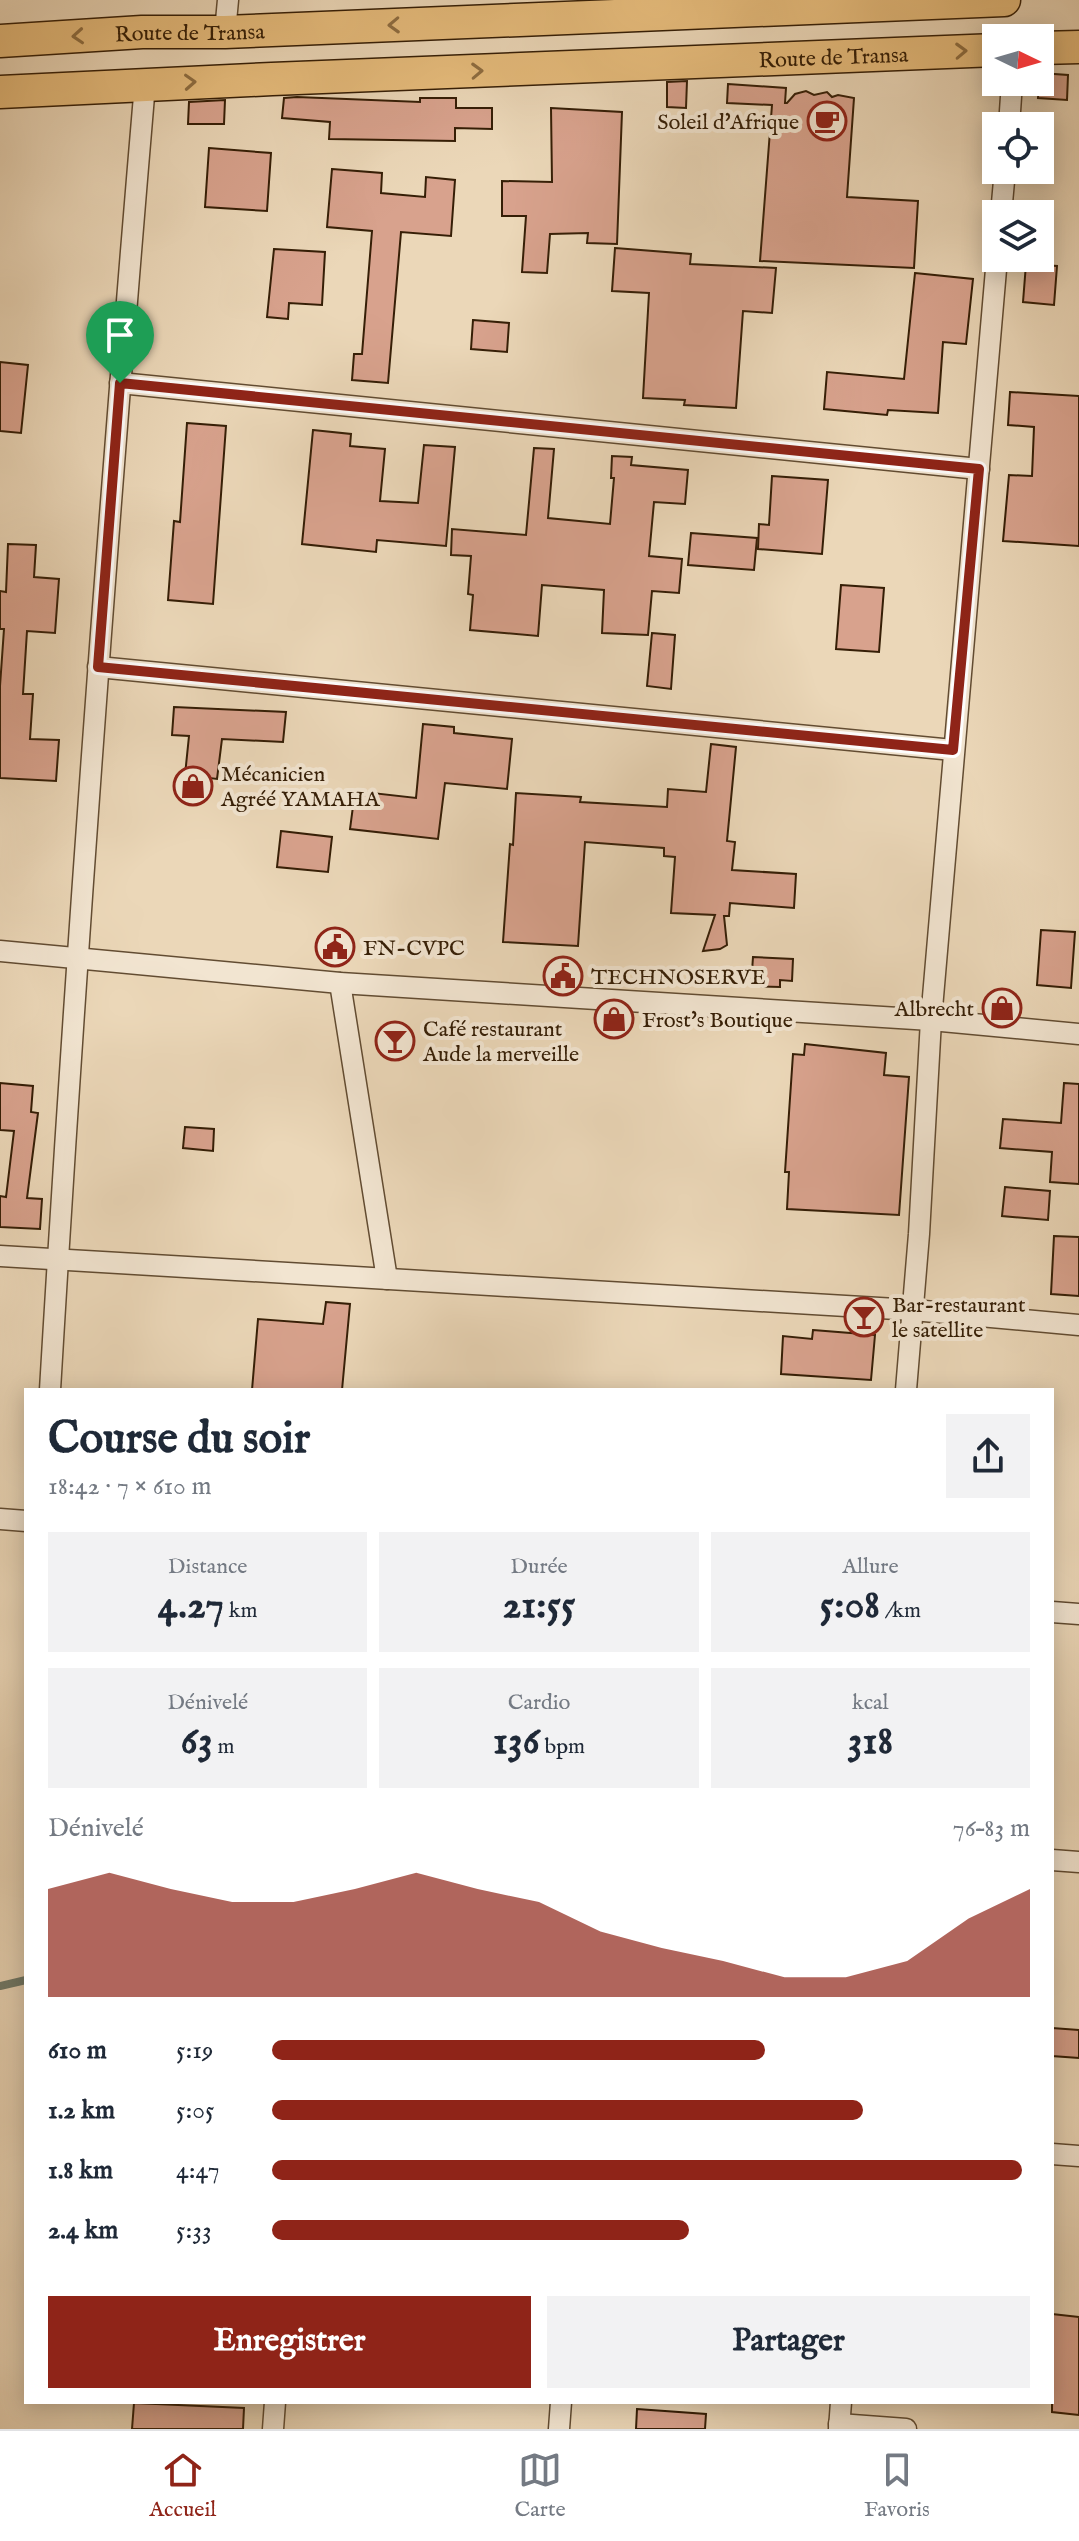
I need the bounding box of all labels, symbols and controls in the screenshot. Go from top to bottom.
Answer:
one-way arrow [387,17,400,34]
street label: Route de Transa [114,18,266,50]
north arrow [982,24,1054,96]
map controls [982,24,1054,272]
one-way arrow [71,27,84,44]
street label: Route de Transa [758,42,909,76]
one-way arrow [955,43,968,60]
one-way arrow [471,62,484,79]
one-way arrow [184,74,197,91]
cafe icon: Soleil d'Afrique [806,100,848,142]
place label: Soleil d'Afrique [657,109,799,137]
button: locate [982,112,1054,184]
button: layers [982,200,1054,272]
pin [86,301,154,383]
icon: arrive [98,313,142,357]
place label: Mécanicien Agréé YAMAHA [220,761,381,814]
shop icon: Mécanicien Agréé YAMAHA [172,765,214,807]
public building icon: FN-CVPC [314,926,356,968]
place label: FN-CVPC [363,935,465,963]
public building icon: TECHNOSERVE [542,955,584,997]
place label: TECHNOSERVE [591,964,766,992]
shop icon: Albrecht [981,987,1023,1029]
place label: Albrecht [894,996,974,1024]
shop icon: Frost's Boutique [593,998,635,1040]
place label: Frost's Boutique [642,1007,793,1035]
place label: Café restaurant Aude la merveille [422,1016,579,1069]
bar icon: Café restaurant Aude la merveille [374,1020,416,1062]
place label: Bar-restaurant le satellite [892,1292,1026,1345]
bar icon: Bar-restaurant le satellite [843,1296,885,1338]
text: Course du soir [48,1412,310,1468]
button: share [946,1414,1030,1498]
text: 18:42 · 7 × 610 m [48,1470,212,1503]
text: Distance [168,1553,247,1581]
text: Durée [510,1553,568,1581]
text: Allure [842,1553,899,1581]
text: 4.27 [158,1581,224,1632]
text: 21:55 [502,1581,576,1632]
text: 5:08 [820,1581,880,1632]
text: km [224,1597,258,1625]
text: /km [880,1597,921,1625]
text: Dénivelé [167,1689,248,1717]
text: Cardio [508,1689,570,1717]
text: kcal [852,1689,889,1717]
text: 63 [181,1717,213,1768]
text: 136 [493,1717,540,1768]
text: 318 [848,1717,893,1768]
text: m [213,1733,234,1761]
text: bpm [540,1733,585,1761]
text: Dénivelé [48,1812,144,1845]
text: 76–83 m [953,1812,1030,1845]
text: 610 m [48,2034,107,2067]
text: 5:19 [176,2034,213,2067]
text: 1.2 km [48,2094,115,2127]
text: 5:05 [176,2094,214,2127]
text: 1.8 km [48,2154,113,2187]
text: 4:47 [176,2154,220,2187]
text: 2.4 km [48,2214,118,2247]
text: 5:33 [176,2214,212,2247]
button: Enregistrer [48,2296,531,2388]
button: Partager [547,2296,1030,2388]
tab: Accueil [149,2448,216,2524]
tab: Carte [515,2448,566,2524]
tab: Favoris [864,2448,930,2524]

